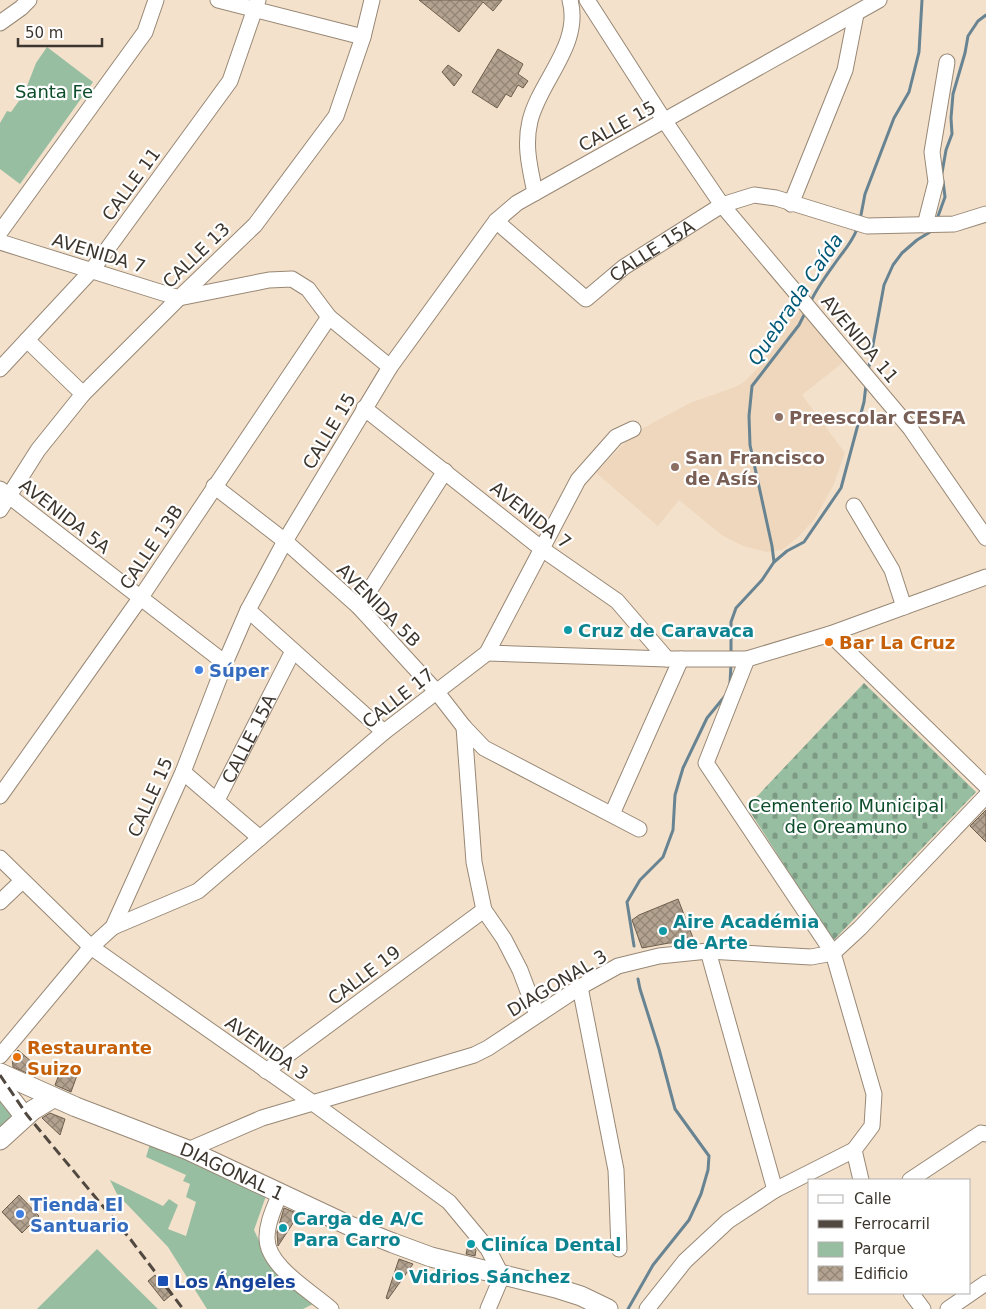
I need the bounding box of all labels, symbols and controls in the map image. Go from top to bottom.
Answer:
scale bar [18,15,101,47]
text: 50 m [25,24,63,42]
park label: Santa Fe [15,81,93,102]
street label: CALLE 15 [575,96,659,156]
street label: CALLE 11 [98,143,164,225]
street label: CALLE 15A [605,215,699,286]
street label: CALLE 13 [158,218,234,292]
street label: AVENIDA 7 [50,229,148,277]
water label: Quebrada Caída [743,229,847,369]
street label: AVENIDA 11 [817,291,903,387]
street label: CALLE 15 [298,389,360,473]
place label: Preescolar CESFA [789,407,965,428]
marker: Preescolar CESFA [773,411,785,423]
place label: San Francisco de Asís [685,447,825,489]
marker: San Francisco de Asís [669,461,681,473]
street label: AVENIDA 5A [16,474,115,558]
street label: AVENIDA 7 [486,477,576,553]
street label: CALLE 13B [115,501,187,593]
street label: AVENIDA 5B [333,559,425,651]
place label: Cruz de Caravaca [578,620,754,641]
marker: Cruz de Caravaca [562,624,574,636]
place label: Bar La Cruz [839,632,955,653]
marker: Bar La Cruz [823,636,835,648]
place label: Súper [209,660,269,681]
marker: Súper [193,664,205,676]
street label: CALLE 17 [358,664,438,732]
street label: CALLE 15A [217,690,280,787]
street label: CALLE 15 [123,754,177,840]
park label: Cementerio Municipal de Oreamuno [748,795,944,837]
place label: Aire Académia de Arte [673,911,819,953]
marker: Aire Académia de Arte [657,925,669,937]
street label: CALLE 19 [324,941,404,1009]
street label: DIAGONAL 3 [503,945,611,1021]
street label: AVENIDA 3 [221,1012,313,1084]
place label: Restaurante Suizo [27,1037,152,1079]
marker: Restaurante Suizo [11,1051,23,1063]
street label: DIAGONAL 1 [177,1138,287,1204]
legend [808,1179,971,1294]
text: Calle [854,1190,891,1208]
place label: Tienda El Santuario [30,1194,129,1236]
marker: Tienda El Santuario [14,1208,26,1220]
place label: Carga de A/C Para Carro [293,1208,424,1250]
text: Ferrocarril [854,1215,930,1233]
marker: Carga de A/C Para Carro [277,1222,289,1234]
place label: Cliníca Dental [481,1234,622,1255]
marker: Cliníca Dental [465,1238,477,1250]
text: Parque [854,1240,906,1258]
text: Edificio [854,1265,908,1283]
place label: Vidrios Sánchez [409,1266,570,1287]
marker: Vidrios Sánchez [393,1270,405,1282]
place label: Los Ángeles [174,1271,296,1292]
marker: Los Ángeles [156,1274,170,1288]

